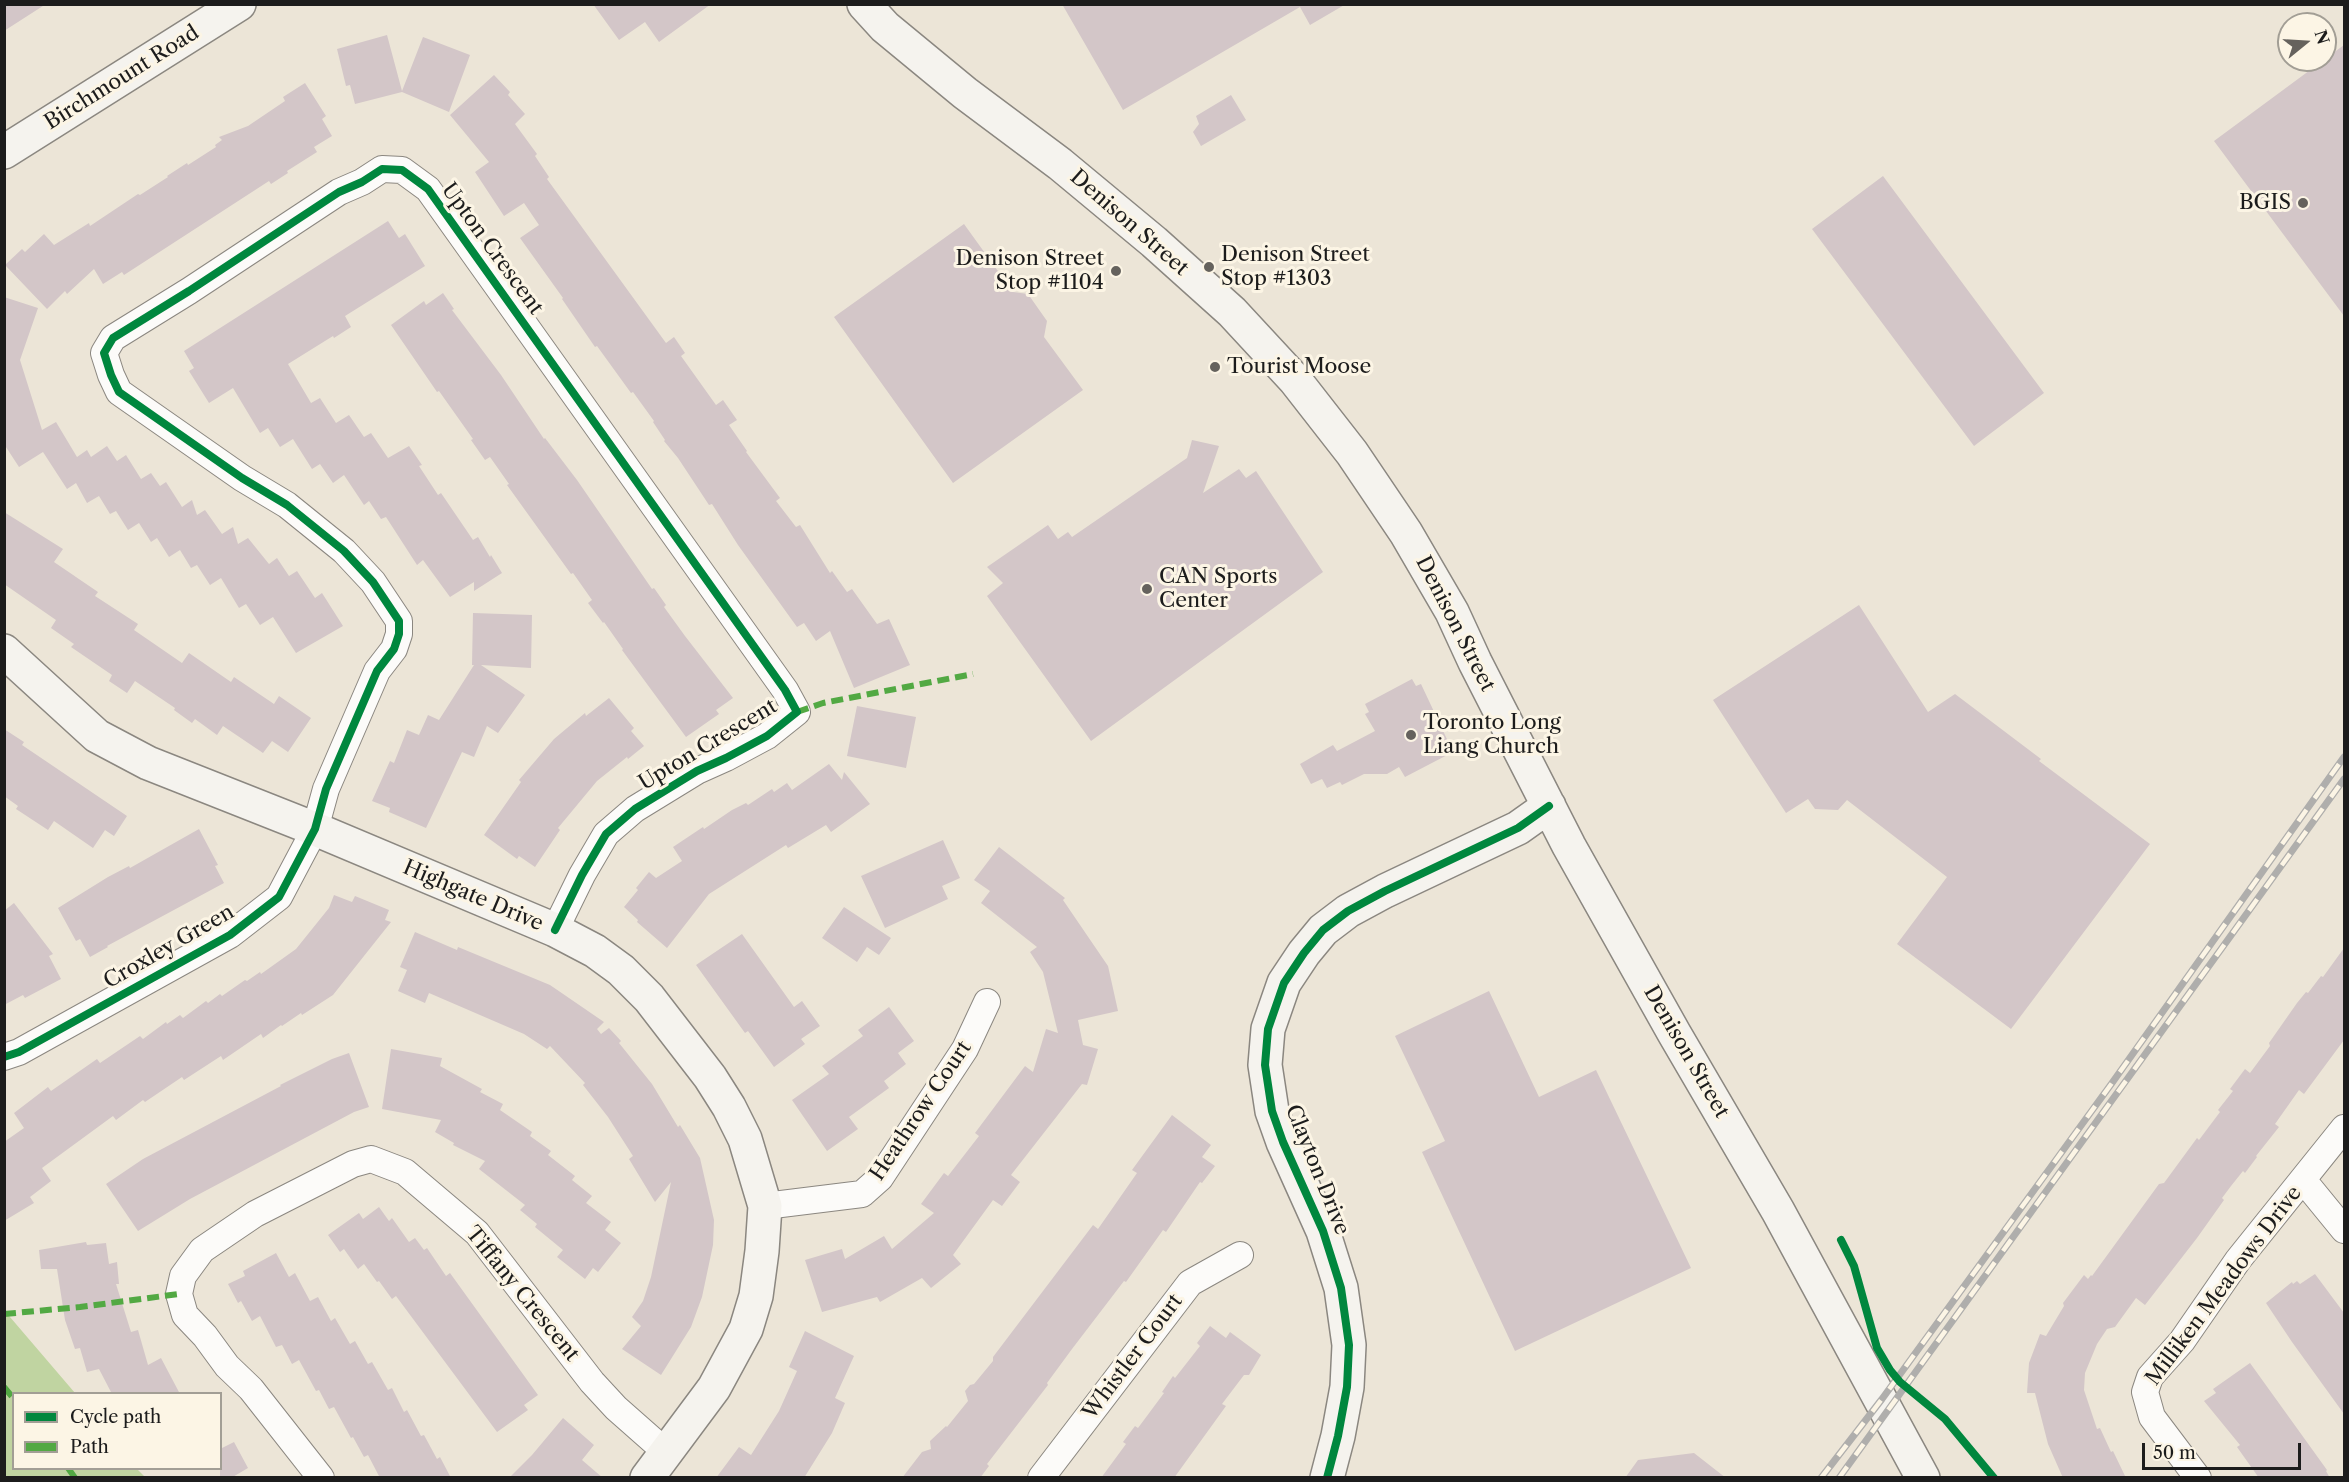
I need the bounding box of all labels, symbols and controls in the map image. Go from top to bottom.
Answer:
north arrow [2277,12,2337,72]
street label: Birchmount Road [40,20,204,136]
text: N [2311,27,2334,47]
street label: Denison Street [1065,165,1193,281]
street label: Upton Crescent [436,178,548,320]
place label: BGIS [2239,190,2291,216]
marker: BGIS [2296,196,2310,210]
place label: Denison Street Stop #1303 [1221,242,1370,292]
place label: Denison Street Stop #1104 [955,246,1104,296]
marker: Denison Street Stop #1303 [1202,260,1216,274]
marker: Denison Street Stop #1104 [1109,264,1123,278]
place label: Tourist Moose [1227,354,1371,380]
marker: Tourist Moose [1208,360,1222,374]
street label: Denison Street [1410,552,1500,696]
place label: CAN Sports Center [1159,564,1277,614]
marker: CAN Sports Center [1140,582,1154,596]
street label: Upton Crescent [634,694,782,796]
place label: Toronto Long Liang Church [1423,710,1561,760]
marker: Toronto Long Liang Church [1404,728,1418,742]
street label: Highgate Drive [399,855,547,937]
street label: Croxley Green [99,900,239,994]
street label: Denison Street [1638,981,1734,1123]
street label: Heathrow Court [865,1036,977,1186]
street label: Clayton Drive [1279,1101,1355,1239]
street label: Milliken Meadows Drive [2141,1181,2307,1391]
street label: Tiffany Crescent [460,1221,584,1367]
street label: Whistler Court [1078,1289,1188,1425]
legend [12,1392,222,1470]
text: Cycle path [70,1406,161,1428]
scale bar [2145,1431,2304,1469]
text: Path [70,1436,109,1458]
text: 50 m [2153,1442,2196,1464]

